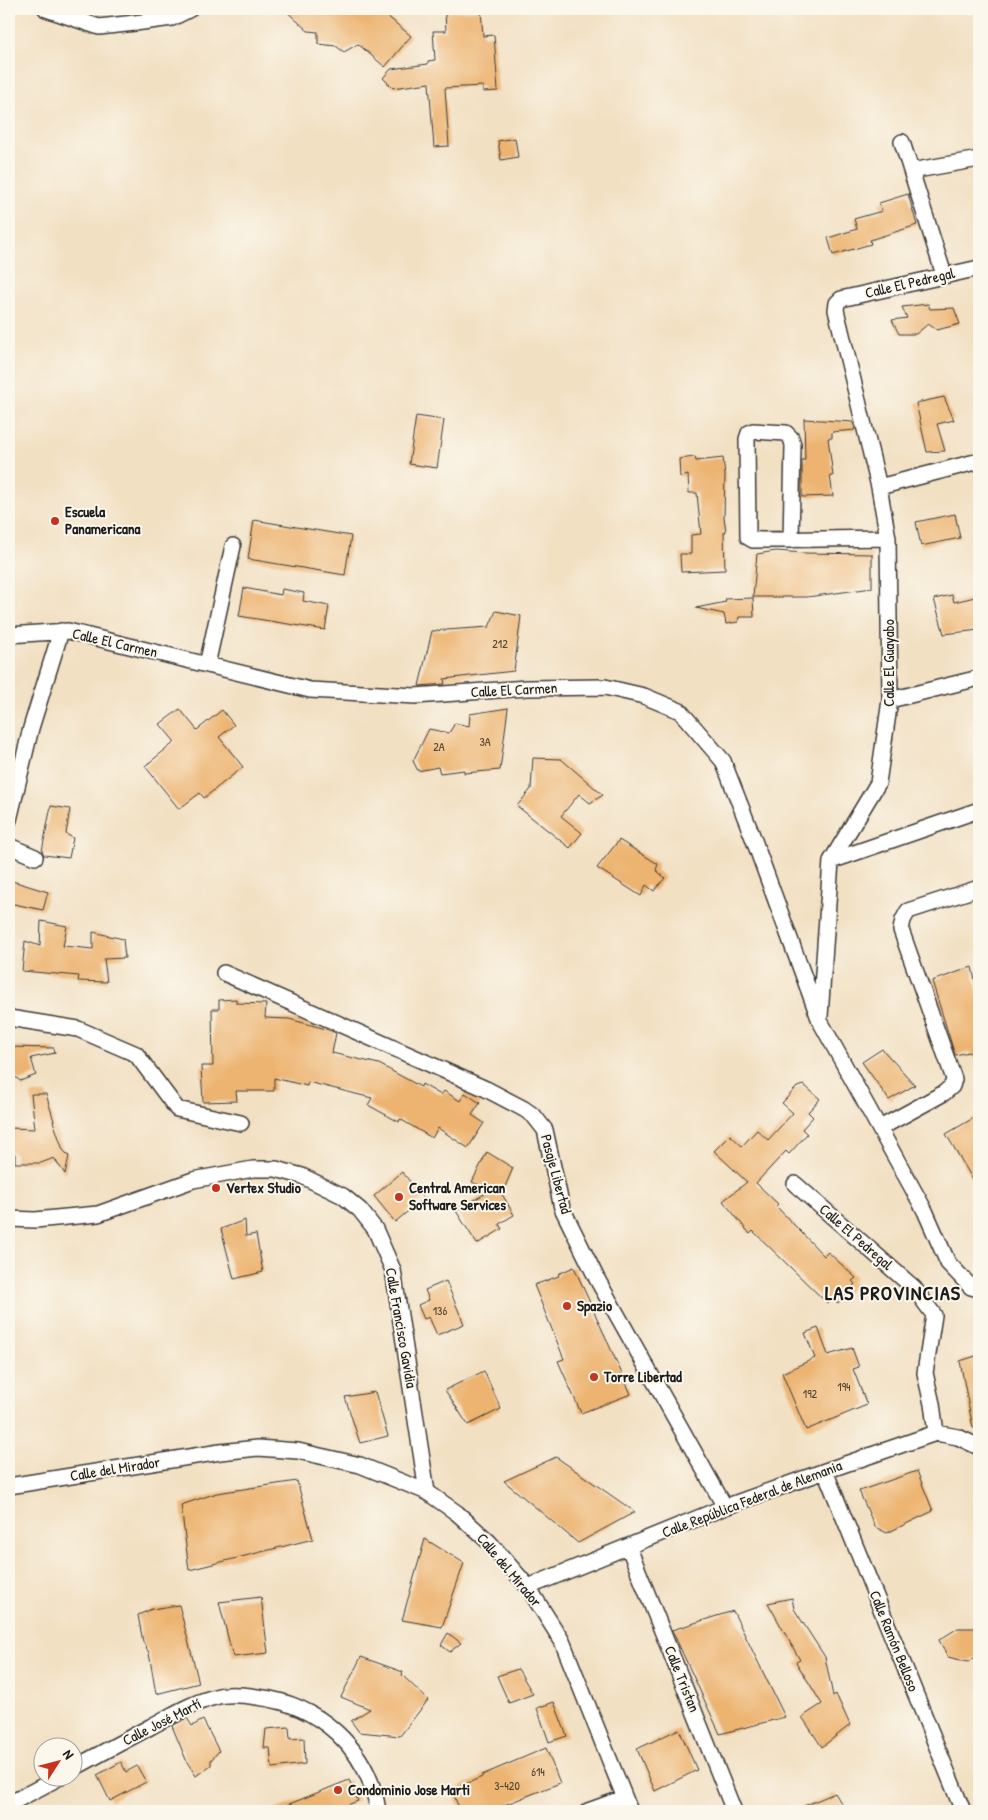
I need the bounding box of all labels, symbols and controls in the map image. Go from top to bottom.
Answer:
street label: Calle El Pedregal [863,262,957,303]
place label: Escuela Panamericana [65,501,141,539]
marker: Escuela Panamericana [49,515,61,527]
street label: Calle El Guayabo [878,619,899,707]
street label: Calle El Carmen [70,623,160,663]
house number: 212 [492,635,508,652]
street label: Calle El Carmen [470,677,558,702]
house number: 3A [479,733,491,750]
house number: 2A [433,738,445,755]
street label: Pasaje Libertad [536,1132,577,1216]
place label: Vertex Studio [226,1177,301,1198]
place label: Central American Software Services [409,1177,506,1215]
marker: Vertex Studio [210,1182,222,1194]
marker: Central American Software Services [393,1191,405,1203]
street label: Calle El Pedregal [815,1199,898,1275]
street label: Calle Francisco Gavidia [381,1266,422,1390]
district label: LAS PROVINCIAS [825,1279,961,1306]
place label: Spazio [577,1295,612,1317]
marker: Spazio [561,1300,573,1312]
house number: 136 [433,1302,447,1319]
place label: Torre Libertad [603,1366,682,1387]
marker: Torre Libertad [588,1371,600,1383]
house number: 194 [837,1378,851,1395]
house number: 192 [803,1385,818,1402]
street label: Calle del Mirador [68,1451,162,1486]
street label: Calle República Federal de Alemania [659,1454,845,1543]
street label: Calle del Mirador [472,1528,547,1611]
street label: Calle Ramón Belloso [865,1587,924,1694]
street label: Calle Tristan [660,1643,705,1715]
street label: Calle José Martí [119,1693,205,1750]
north arrow [32,1738,82,1788]
text: N [59,1745,79,1763]
house number: 614 [531,1763,545,1780]
house number: 3-420 [494,1777,520,1794]
place label: Condominio Jose Marti [348,1779,470,1800]
marker: Condominio Jose Marti [332,1784,344,1796]

